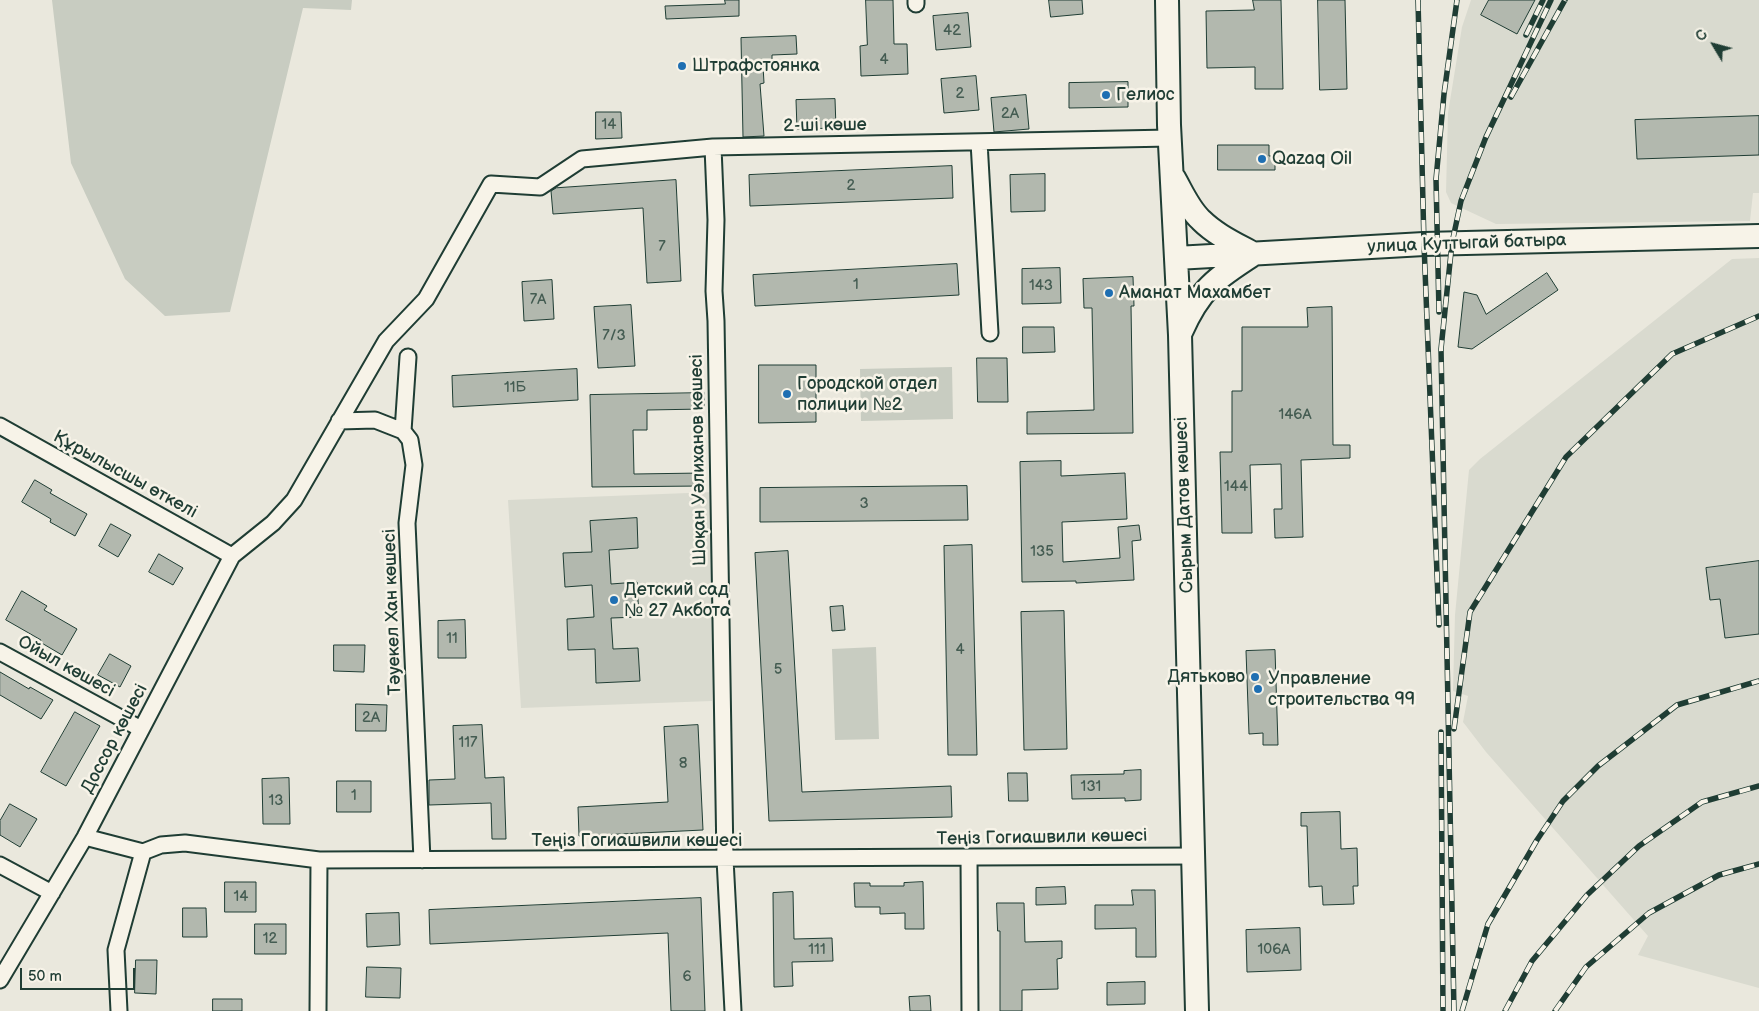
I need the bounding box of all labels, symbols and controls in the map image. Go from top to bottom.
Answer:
north arrow [1689,20,1739,70]
house number: 42 [943,22,961,40]
text: С [1692,27,1711,45]
house number: 4 [879,51,889,69]
place label: Штрафстоянка [692,55,820,77]
marker: Штрафстоянка [676,60,688,72]
place label: Гелиос [1116,84,1174,106]
house number: 2 [956,85,964,103]
marker: Гелиос [1100,89,1112,101]
house number: 2А [1001,105,1019,123]
street label: 2-ші көше [783,114,867,138]
house number: 14 [602,116,616,134]
place label: Qazaq Oil [1272,148,1352,170]
marker: Qazaq Oil [1256,153,1268,165]
house number: 2 [847,177,855,195]
street label: улица Куттыгай батыра [1367,230,1567,258]
house number: 7 [658,238,666,256]
house number: 1 [853,276,859,294]
house number: 143 [1029,277,1053,295]
place label: Аманат Махамбет [1119,282,1271,304]
marker: Аманат Махамбет [1103,287,1115,299]
house number: 7А [530,291,546,309]
house number: 7/3 [602,327,626,345]
street label: Шоқан Уәлиханов көшесі [686,354,712,566]
place label: Городской отдел полиции №2 [797,373,938,416]
house number: 11Б [504,379,526,397]
marker: Городской отдел полиции №2 [781,388,793,400]
house number: 146А [1278,406,1312,424]
street label: Сырым Датов көшесі [1171,416,1199,594]
street label: Құрылысшы өткелі [49,426,201,524]
house number: 144 [1224,478,1248,496]
house number: 3 [859,495,869,513]
street label: Тәуекел Хан көшесі [379,528,407,696]
house number: 135 [1030,543,1054,561]
place label: Детский сад № 27 Акбота [624,579,731,622]
marker: Детский сад № 27 Акбота [608,594,620,606]
house number: 11 [446,630,458,648]
street label: Ойыл көшесі [14,631,118,703]
house number: 4 [955,641,965,659]
house number: 5 [774,661,782,679]
place label: Дятьково [1168,666,1245,688]
place label: Управление строительства 99 [1268,668,1415,711]
marker: Дятьково [1249,671,1261,683]
street label: Доссор көшесі [77,681,153,797]
marker: Управление строительства 99 [1252,683,1264,695]
house number: 2А [362,709,380,727]
house number: 117 [459,734,477,752]
house number: 8 [679,755,687,773]
house number: 131 [1081,778,1101,796]
house number: 1 [351,787,357,805]
house number: 13 [268,792,284,810]
street label: Теңіз Гогиашвили көшесі [936,825,1148,851]
street label: Теңіз Гогиашвили көшесі [532,830,742,852]
house number: 14 [234,888,248,906]
house number: 12 [263,930,277,948]
house number: 111 [808,941,826,959]
house number: 106А [1258,941,1290,959]
scale bar [22,958,138,990]
text: 50 m [28,967,62,986]
house number: 6 [682,968,692,986]

